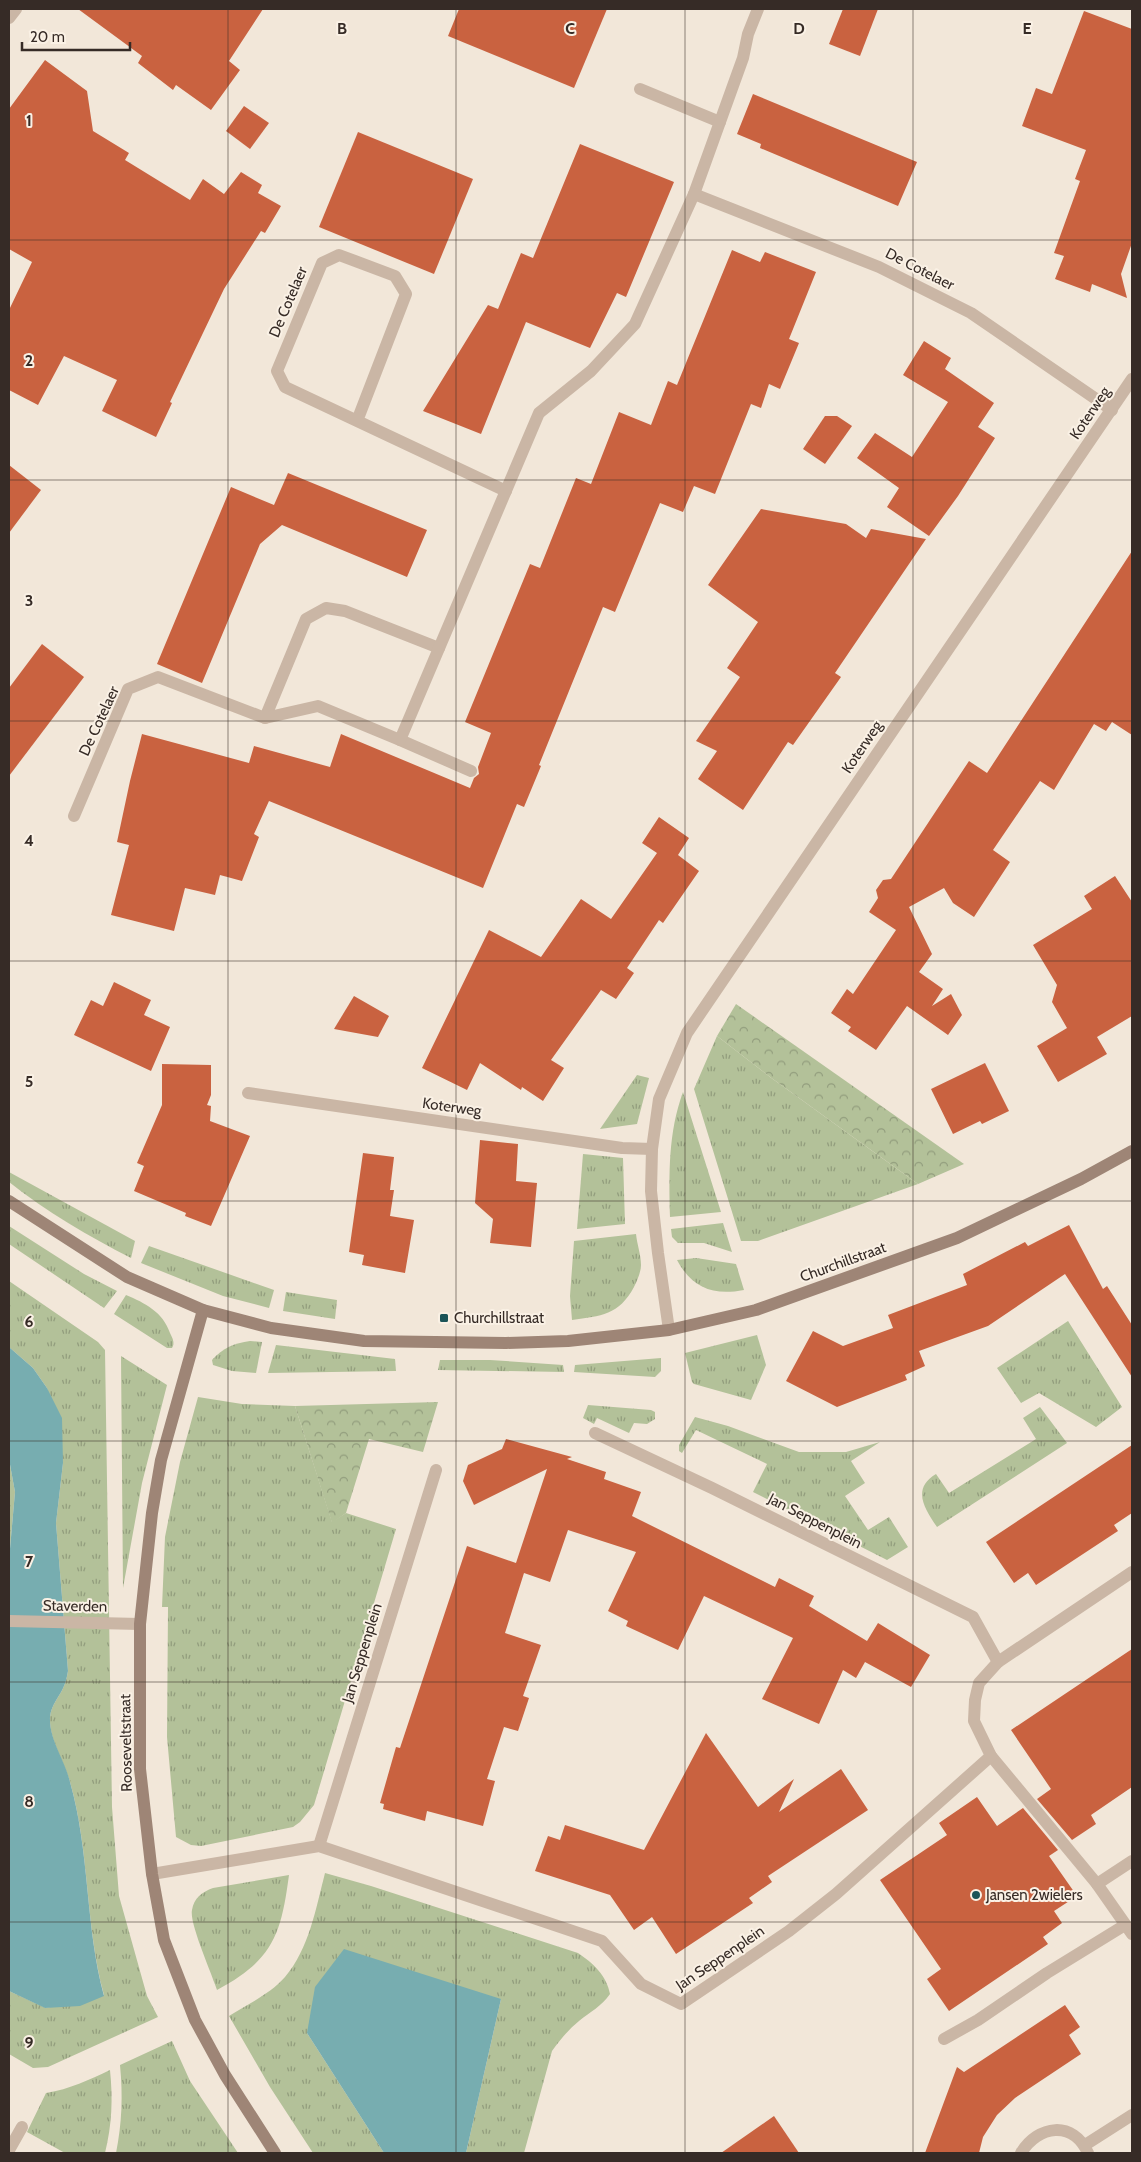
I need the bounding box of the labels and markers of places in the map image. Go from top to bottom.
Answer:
place label: Churchillstraat [454,1309,544,1327]
marker: Churchillstraat [438,1312,450,1324]
place label: Jansen 2wielers [985,1886,1083,1904]
marker: Jansen 2wielers [970,1889,982,1901]

